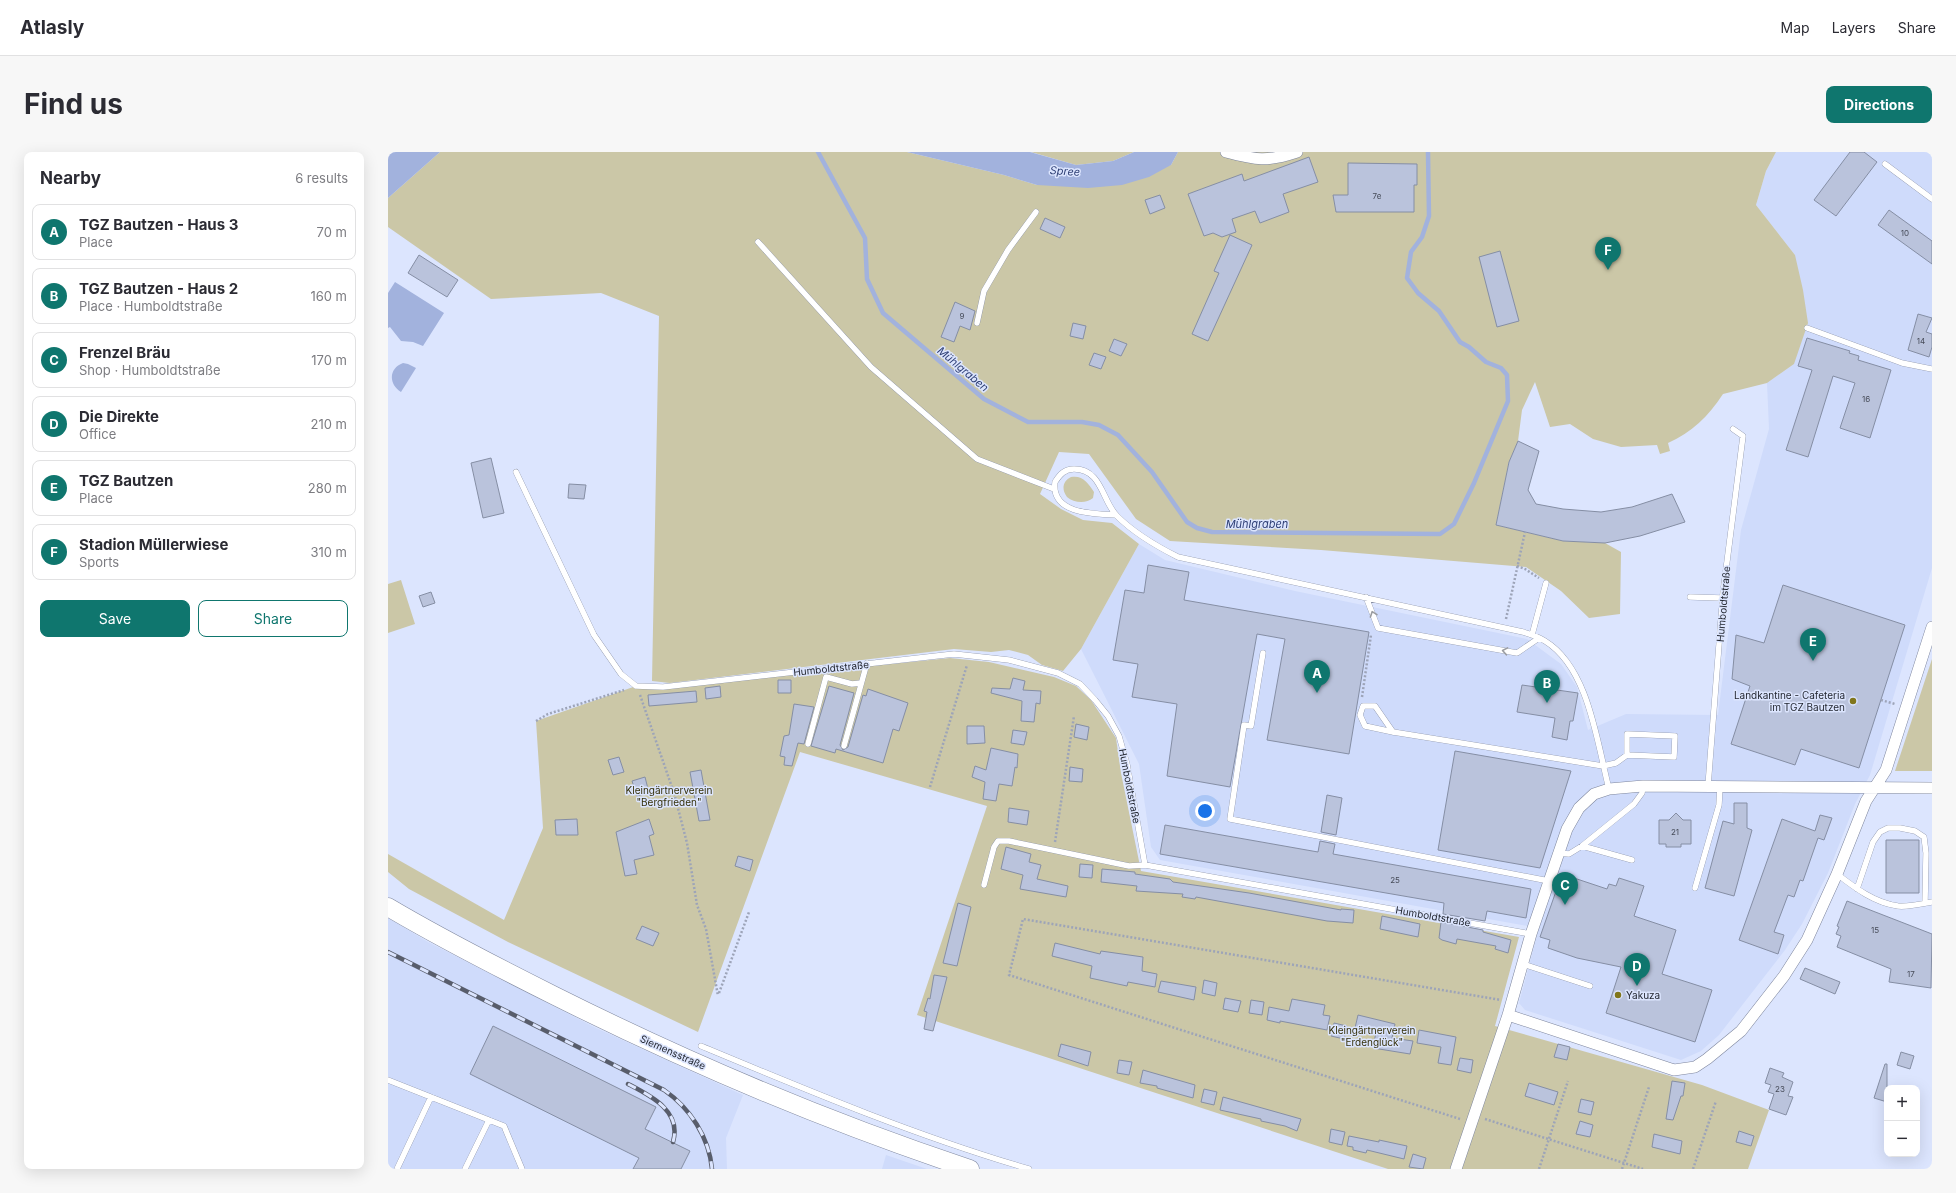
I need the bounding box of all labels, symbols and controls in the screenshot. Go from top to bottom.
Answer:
text: Atlasly [20,16,84,39]
text: Map [1781,19,1810,36]
text: Layers [1832,19,1876,36]
text: Share [1898,19,1936,36]
button: Directions [1826,86,1932,123]
text: Find us [24,87,123,121]
water label: Spree [1049,163,1081,179]
text: Nearby [40,168,101,188]
text: 6 results [295,170,348,186]
house number: 7e [1373,191,1382,201]
text: TGZ Bautzen - Haus 3 [79,215,238,234]
text: A [49,224,59,240]
text: 70 m [317,224,347,240]
house number: 10 [1901,228,1909,238]
text: Place [79,234,113,250]
pin: F [1595,237,1621,270]
text: TGZ Bautzen - Haus 2 [79,279,238,298]
text: B [50,288,58,304]
text: 160 m [310,288,347,304]
text: Place · Humboldtstraße [79,298,223,314]
house number: 9 [960,311,965,321]
house number: 14 [1917,336,1925,346]
text: Frenzel Bräu [79,343,170,362]
water label: Mühlgraben [935,344,992,395]
text: C [49,352,59,368]
text: 170 m [311,352,347,368]
text: Shop · Humboldtstraße [79,362,221,378]
house number: 16 [1862,394,1870,404]
text: Die Direkte [79,407,159,426]
text: D [49,416,59,432]
text: 210 m [311,416,347,432]
text: Office [79,426,116,442]
text: TGZ Bautzen [79,471,173,490]
text: E [50,480,58,496]
text: 280 m [308,480,347,496]
text: Place [79,490,113,506]
water label: Mühlgraben [1226,517,1289,531]
text: Stadion Müllerwiese [79,535,228,554]
text: F [50,544,58,560]
text: 310 m [310,544,347,560]
text: Sports [79,554,119,570]
street label: Humboldtstraße [1714,565,1732,642]
button: Save [40,600,190,637]
button: Share [198,600,348,637]
one-way arrow [1369,610,1377,617]
pin: E [1800,628,1826,661]
one-way arrow [1502,647,1508,656]
street label: Humboldtstraße [793,658,870,678]
pin: A [1304,660,1330,693]
pin: B [1534,670,1560,703]
place label: Landkantine - Cafeteria im TGZ Bautzen [1734,689,1845,713]
marker: Landkantine - Cafeteria im TGZ Bautzen [1848,696,1858,706]
street label: Humboldtstraße [1117,748,1143,825]
park label: Kleingärtnerverein "Bergfrieden" [626,784,713,808]
your location [1195,801,1215,821]
house number: 21 [1671,827,1679,837]
pin: C [1552,872,1578,905]
house number: 25 [1390,875,1400,885]
street label: Humboldtstraße [1395,903,1472,929]
house number: 15 [1871,925,1879,935]
pin: D [1624,953,1650,986]
house number: 17 [1907,969,1915,979]
place label: Yakuza [1626,989,1660,1001]
marker: Yakuza [1613,990,1623,1000]
park label: Kleingärtnerverein "Erdenglück" [1329,1024,1416,1048]
street label: Siemensstraße [638,1032,708,1072]
house number: 23 [1775,1084,1785,1094]
map controls [1884,1085,1920,1157]
button: + [1884,1085,1920,1121]
button: − [1884,1121,1920,1157]

